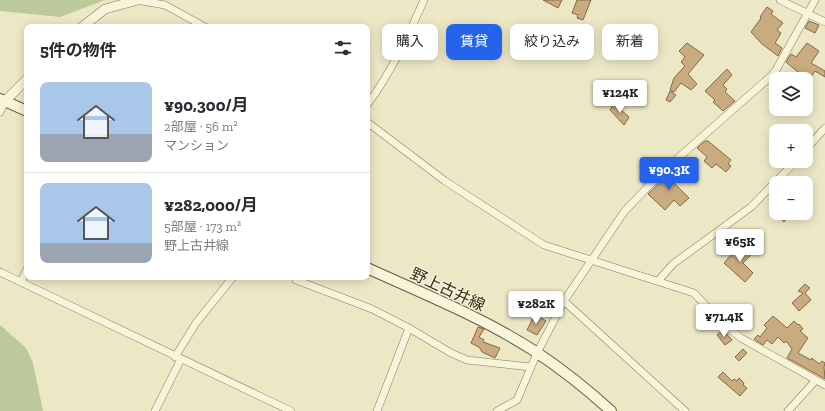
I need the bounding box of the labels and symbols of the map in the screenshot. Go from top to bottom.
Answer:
pin: ¥124K [592,80,648,114]
pin: ¥90.3K [636,157,702,191]
pin: ¥65K [716,229,764,263]
street label: 野上古井線 [408,264,488,315]
pin: ¥282K [508,291,564,325]
pin: ¥71.4K [691,304,757,338]

